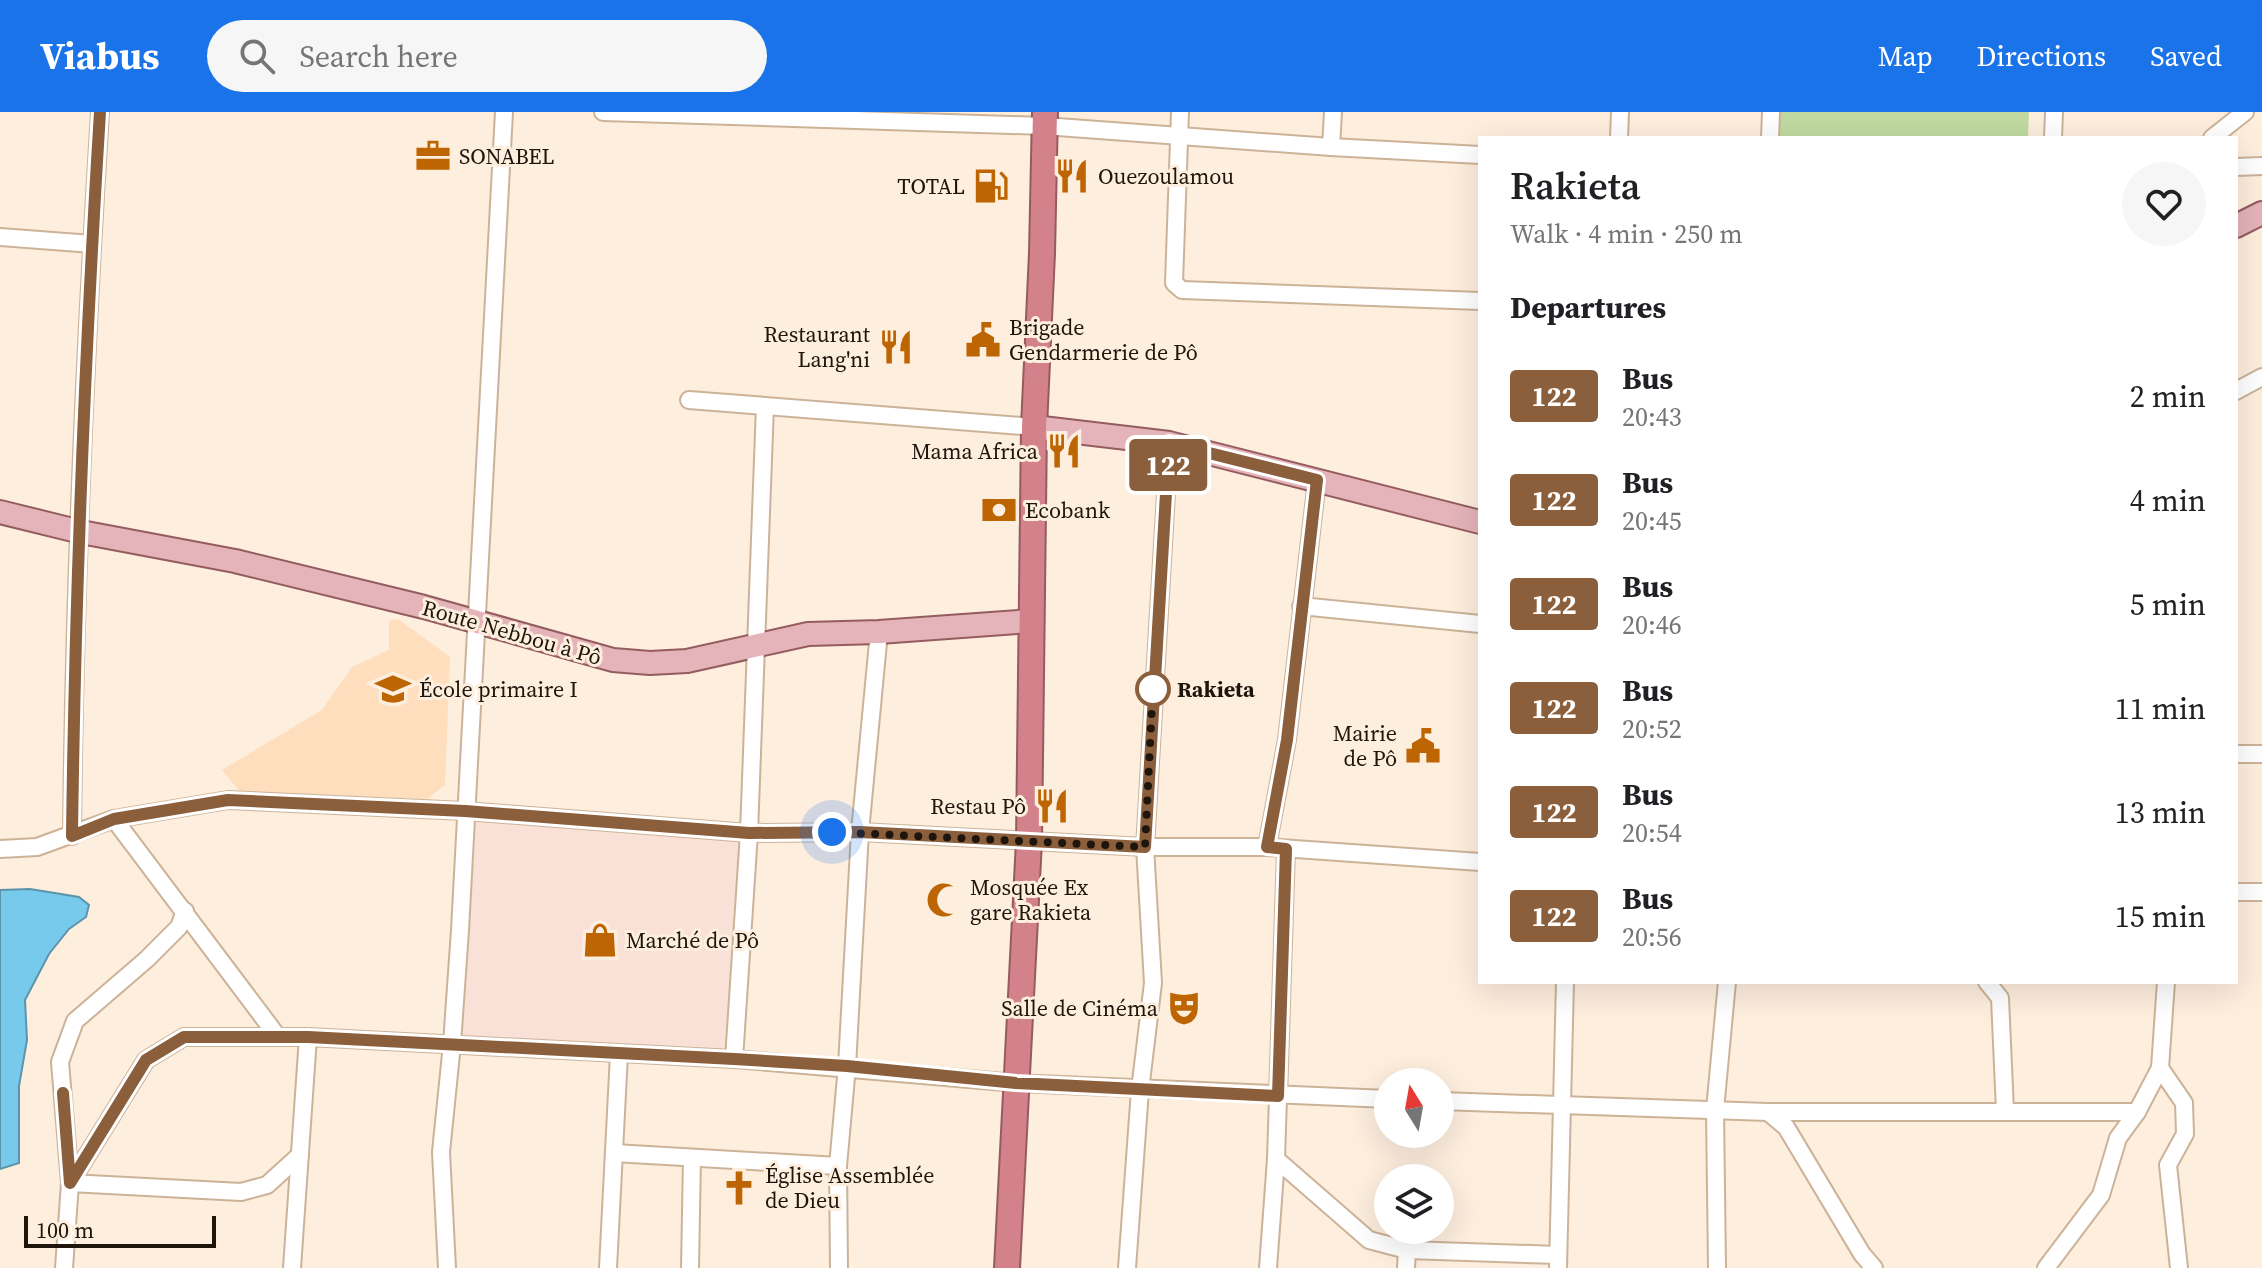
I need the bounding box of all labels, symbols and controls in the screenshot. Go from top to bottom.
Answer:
search box [207,20,767,92]
text: Viabus [40,30,159,82]
icon: search [235,34,279,78]
text: Search here [299,36,458,77]
text: Map [1878,37,1933,75]
text: Directions [1977,37,2106,75]
text: Saved [2150,37,2222,75]
office icon: SONABEL [414,137,452,175]
place label: SONABEL [459,141,555,171]
restaurant icon: Ouezoulamou [1053,157,1091,195]
text: Rakieta [1510,160,1641,212]
place label: Ouezoulamou [1098,161,1234,191]
button: heart [2122,162,2206,246]
fuel station icon: TOTAL [972,167,1010,205]
place label: TOTAL [897,171,965,201]
text: Walk · 4 min · 250 m [1510,216,1743,252]
text: Departures [1510,287,1666,328]
place label: Brigade Gendarmerie de Pô [1009,312,1198,367]
place label: Restaurant Lang'ni [763,319,871,374]
public building icon: Brigade Gendarmerie de Pô [964,321,1002,359]
restaurant icon: Restaurant Lang'ni [877,328,915,366]
text: Bus [1622,358,1673,399]
text: 2 min [2130,376,2206,417]
text: 122 [1531,377,1577,415]
text: 20:43 [1622,399,1682,435]
restaurant icon: Mama Africa [1045,432,1083,470]
place label: Mama Africa [911,436,1039,466]
line badge: 122 [1122,439,1214,491]
text: 122 [1145,446,1191,484]
text: Bus [1622,462,1673,503]
text: 4 min [2130,480,2206,521]
text: 122 [1531,481,1577,519]
bank icon: Ecobank [980,491,1018,529]
place label: Ecobank [1025,495,1111,525]
text: 20:45 [1622,503,1682,539]
text: Bus [1622,566,1673,607]
text: 5 min [2130,584,2206,625]
text: 122 [1531,585,1577,623]
street label: Route Nebbou à Pô [419,592,605,672]
text: 20:46 [1622,607,1682,643]
school or university icon: École primaire I [374,670,412,708]
text: Bus [1622,670,1673,711]
marker: Rakieta [1136,672,1170,706]
place label: École primaire I [419,674,578,704]
place label: Rakieta [1177,674,1255,704]
text: 11 min [2115,688,2206,729]
text: 122 [1531,689,1577,727]
text: 20:52 [1622,711,1682,747]
place label: Mairie de Pô [1333,718,1397,773]
public building icon: Mairie de Pô [1404,727,1442,765]
text: Bus [1622,774,1673,815]
restaurant icon: Restau Pô [1033,787,1071,825]
place label: Restau Pô [930,791,1026,821]
text: 13 min [2115,792,2206,833]
text: 122 [1531,793,1577,831]
your location [812,812,852,852]
text: 20:54 [1622,815,1682,851]
place label: Mosquée Ex gare Rakieta [970,872,1092,927]
text: Bus [1622,878,1673,919]
mosque icon: Mosquée Ex gare Rakieta [925,881,963,919]
text: 15 min [2115,896,2206,937]
text: 122 [1531,897,1577,935]
text: 20:56 [1622,919,1682,955]
shop icon: Marché de Pô [581,921,619,959]
place label: Marché de Pô [626,925,759,955]
theatre icon: Salle de Cinéma [1165,989,1203,1027]
place label: Salle de Cinéma [1001,993,1159,1023]
north arrow [1374,1068,1454,1148]
map controls [1374,1068,1454,1244]
place label: Église Assemblée de Dieu [765,1160,934,1215]
button: layers [1374,1164,1454,1244]
church icon: Église Assemblée de Dieu [720,1169,758,1207]
scale bar [24,1212,216,1248]
text: 100 m [36,1215,94,1245]

